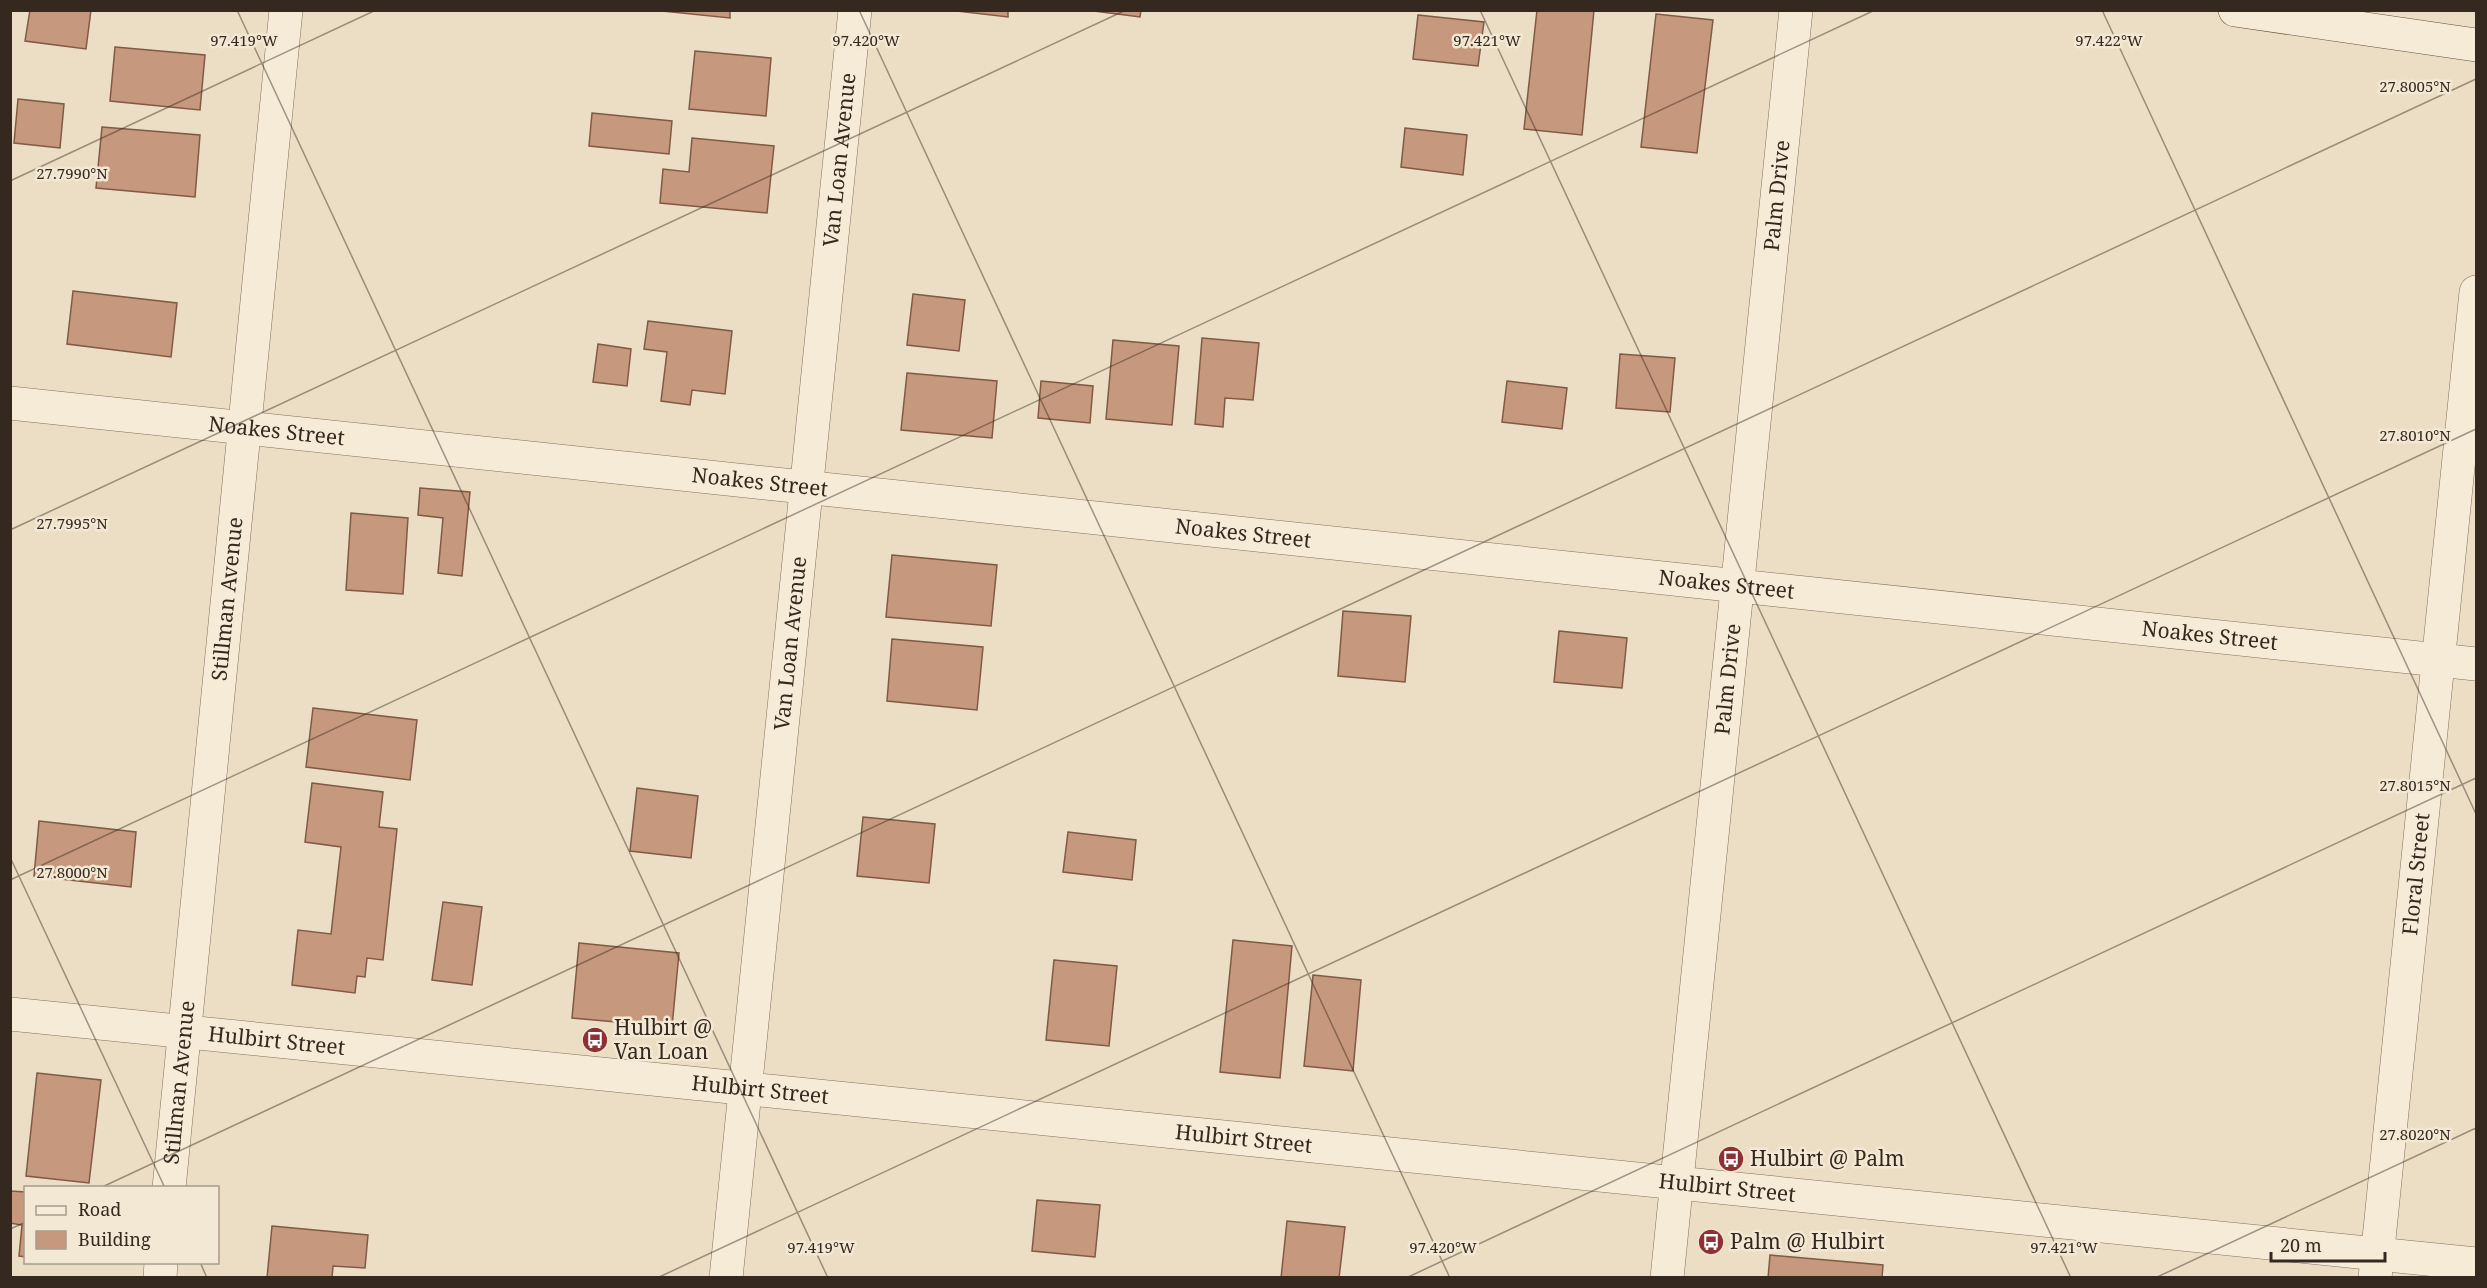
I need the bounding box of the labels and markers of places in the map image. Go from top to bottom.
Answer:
place label: Hulbirt @ Van Loan [614,1013,712,1065]
bus stop icon: Hulbirt @ Van Loan [580,1025,610,1055]
bus stop icon: Hulbirt @ Palm [1716,1144,1746,1174]
place label: Hulbirt @ Palm [1750,1144,1905,1172]
bus stop icon: Palm @ Hulbirt [1696,1227,1726,1257]
place label: Palm @ Hulbirt [1730,1227,1885,1255]

